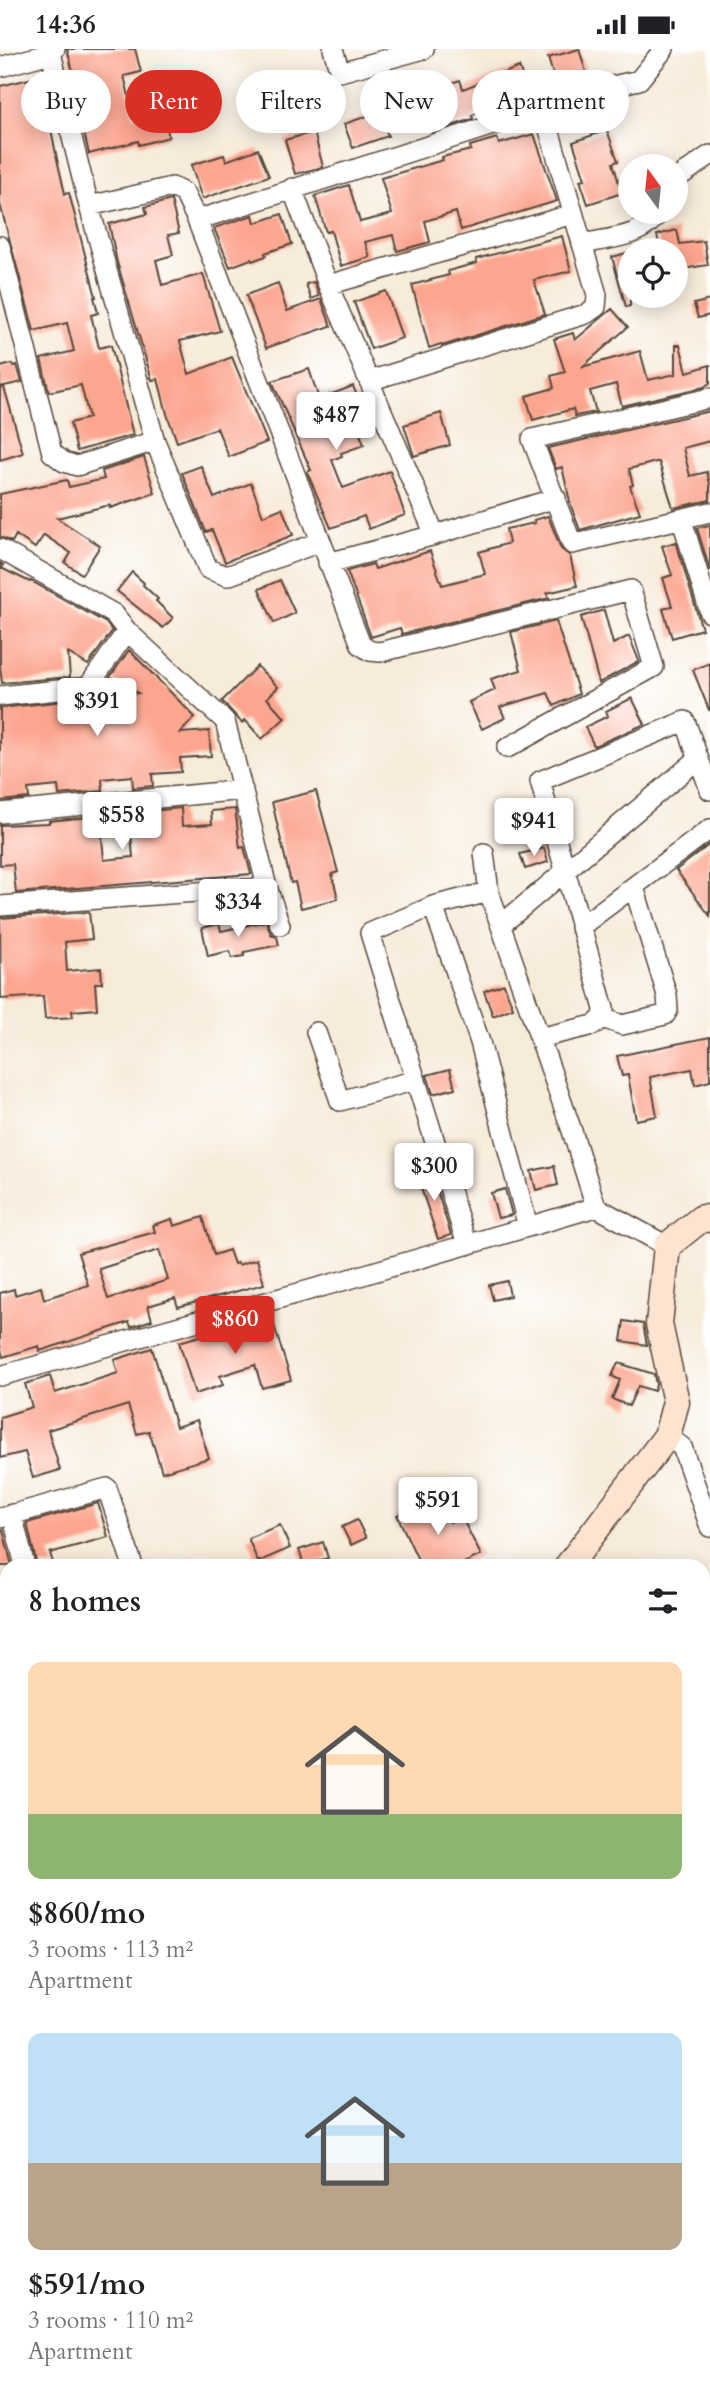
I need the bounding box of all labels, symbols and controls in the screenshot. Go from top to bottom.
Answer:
text: 14:36 [35,7,96,42]
chip: Buy [21,70,111,133]
chip: Rent [125,70,222,133]
chip: Filters [236,70,346,133]
chip: New [360,70,458,133]
chip: Apartment [472,70,629,133]
north arrow [618,154,688,224]
map controls [618,154,688,308]
button: locate [618,238,688,308]
pin: $487 [295,393,377,452]
text: $487 [312,399,360,430]
pin: $391 [56,679,138,738]
text: $391 [73,685,121,716]
pin: $558 [81,793,163,852]
text: $558 [98,799,146,830]
pin: $941 [493,799,575,858]
text: $941 [510,805,558,836]
pin: $334 [197,879,279,939]
text: $334 [214,886,262,917]
pin: $300 [393,1143,475,1203]
text: $300 [410,1150,458,1181]
pin: $860 [194,1297,276,1356]
text: $860 [211,1303,259,1334]
pin: $591 [397,1477,479,1537]
text: $591 [414,1484,462,1515]
text: 8 homes [28,1581,141,1622]
icon: filters [644,1582,682,1620]
icon: home [292,1707,418,1833]
text: $860/mo [28,1893,145,1934]
text: 3 rooms · 113 m² [28,1934,193,1965]
text: Apartment [28,1965,132,1996]
icon: home [292,2078,418,2204]
text: $591/mo [28,2264,145,2305]
text: 3 rooms · 110 m² [28,2305,193,2336]
text: Apartment [28,2336,132,2367]

